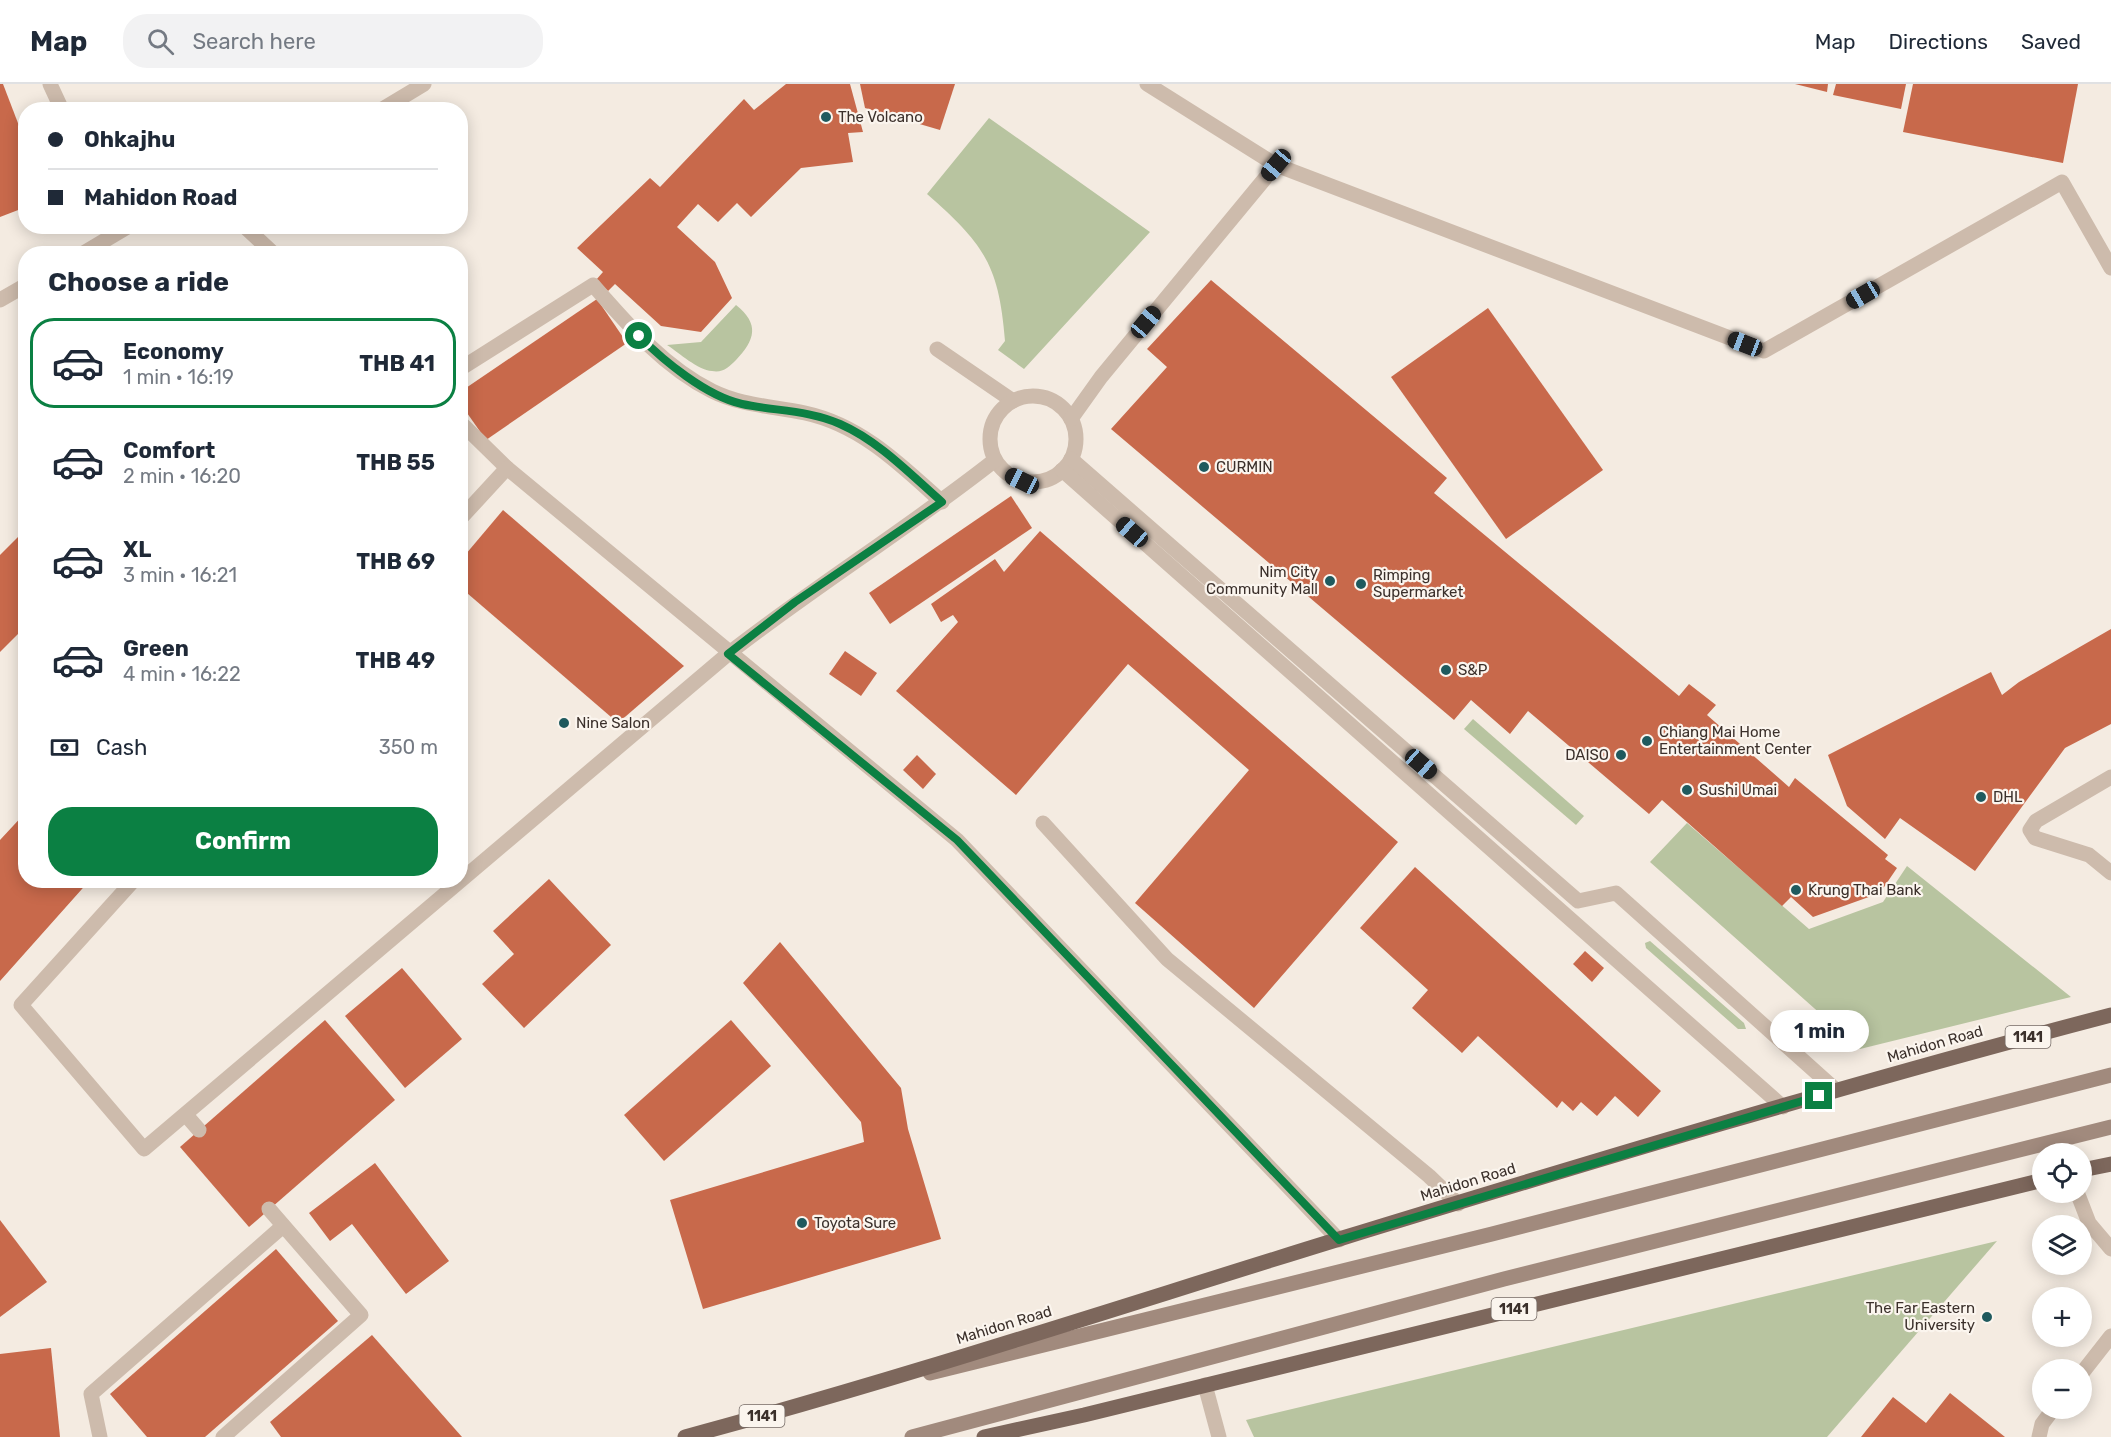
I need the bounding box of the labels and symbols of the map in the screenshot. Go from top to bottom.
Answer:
place label: The Volcano [838,108,923,126]
marker: The Volcano [819,110,833,124]
car [1258,145,1294,185]
car [1843,278,1883,312]
car [1128,302,1164,342]
route start [625,322,652,349]
car [1725,329,1765,359]
place label: CURMIN [1216,458,1273,476]
marker: CURMIN [1197,460,1211,474]
car [1002,465,1042,497]
car [1113,513,1151,551]
place label: Nim City Community Mall [1206,563,1318,598]
place label: Rimping Supermarket [1373,566,1463,601]
marker: Nim City Community Mall [1323,574,1337,588]
marker: Rimping Supermarket [1354,577,1368,591]
place label: S&P [1458,661,1488,679]
marker: S&P [1439,663,1453,677]
place label: Nine Salon [576,714,650,732]
marker: Nine Salon [557,716,571,730]
place label: Chiang Mai Home Entertainment Center [1659,723,1812,758]
marker: Chiang Mai Home Entertainment Center [1640,734,1654,748]
car [1402,745,1440,783]
place label: DAISO [1565,746,1609,764]
marker: DAISO [1614,748,1628,762]
place label: Sushi Umai [1699,781,1777,799]
marker: Sushi Umai [1680,783,1694,797]
place label: DHL [1993,788,2023,806]
marker: DHL [1974,790,1988,804]
place label: Krung Thai Bank [1808,881,1922,899]
marker: Krung Thai Bank [1789,883,1803,897]
callout: 1 min [1770,1009,1868,1051]
street label: Mahidon Road [1885,1022,1985,1066]
road number: 1141 [2006,1026,2050,1048]
route end [1805,1082,1832,1109]
street label: Mahidon Road [1418,1159,1518,1205]
place label: Toyota Sure [814,1214,896,1232]
marker: Toyota Sure [795,1216,809,1230]
road number: 1141 [1492,1298,1537,1320]
place label: The Far Eastern University [1866,1299,1975,1334]
street label: Mahidon Road [954,1302,1054,1348]
marker: The Far Eastern University [1980,1310,1994,1324]
road number: 1141 [740,1405,784,1427]

